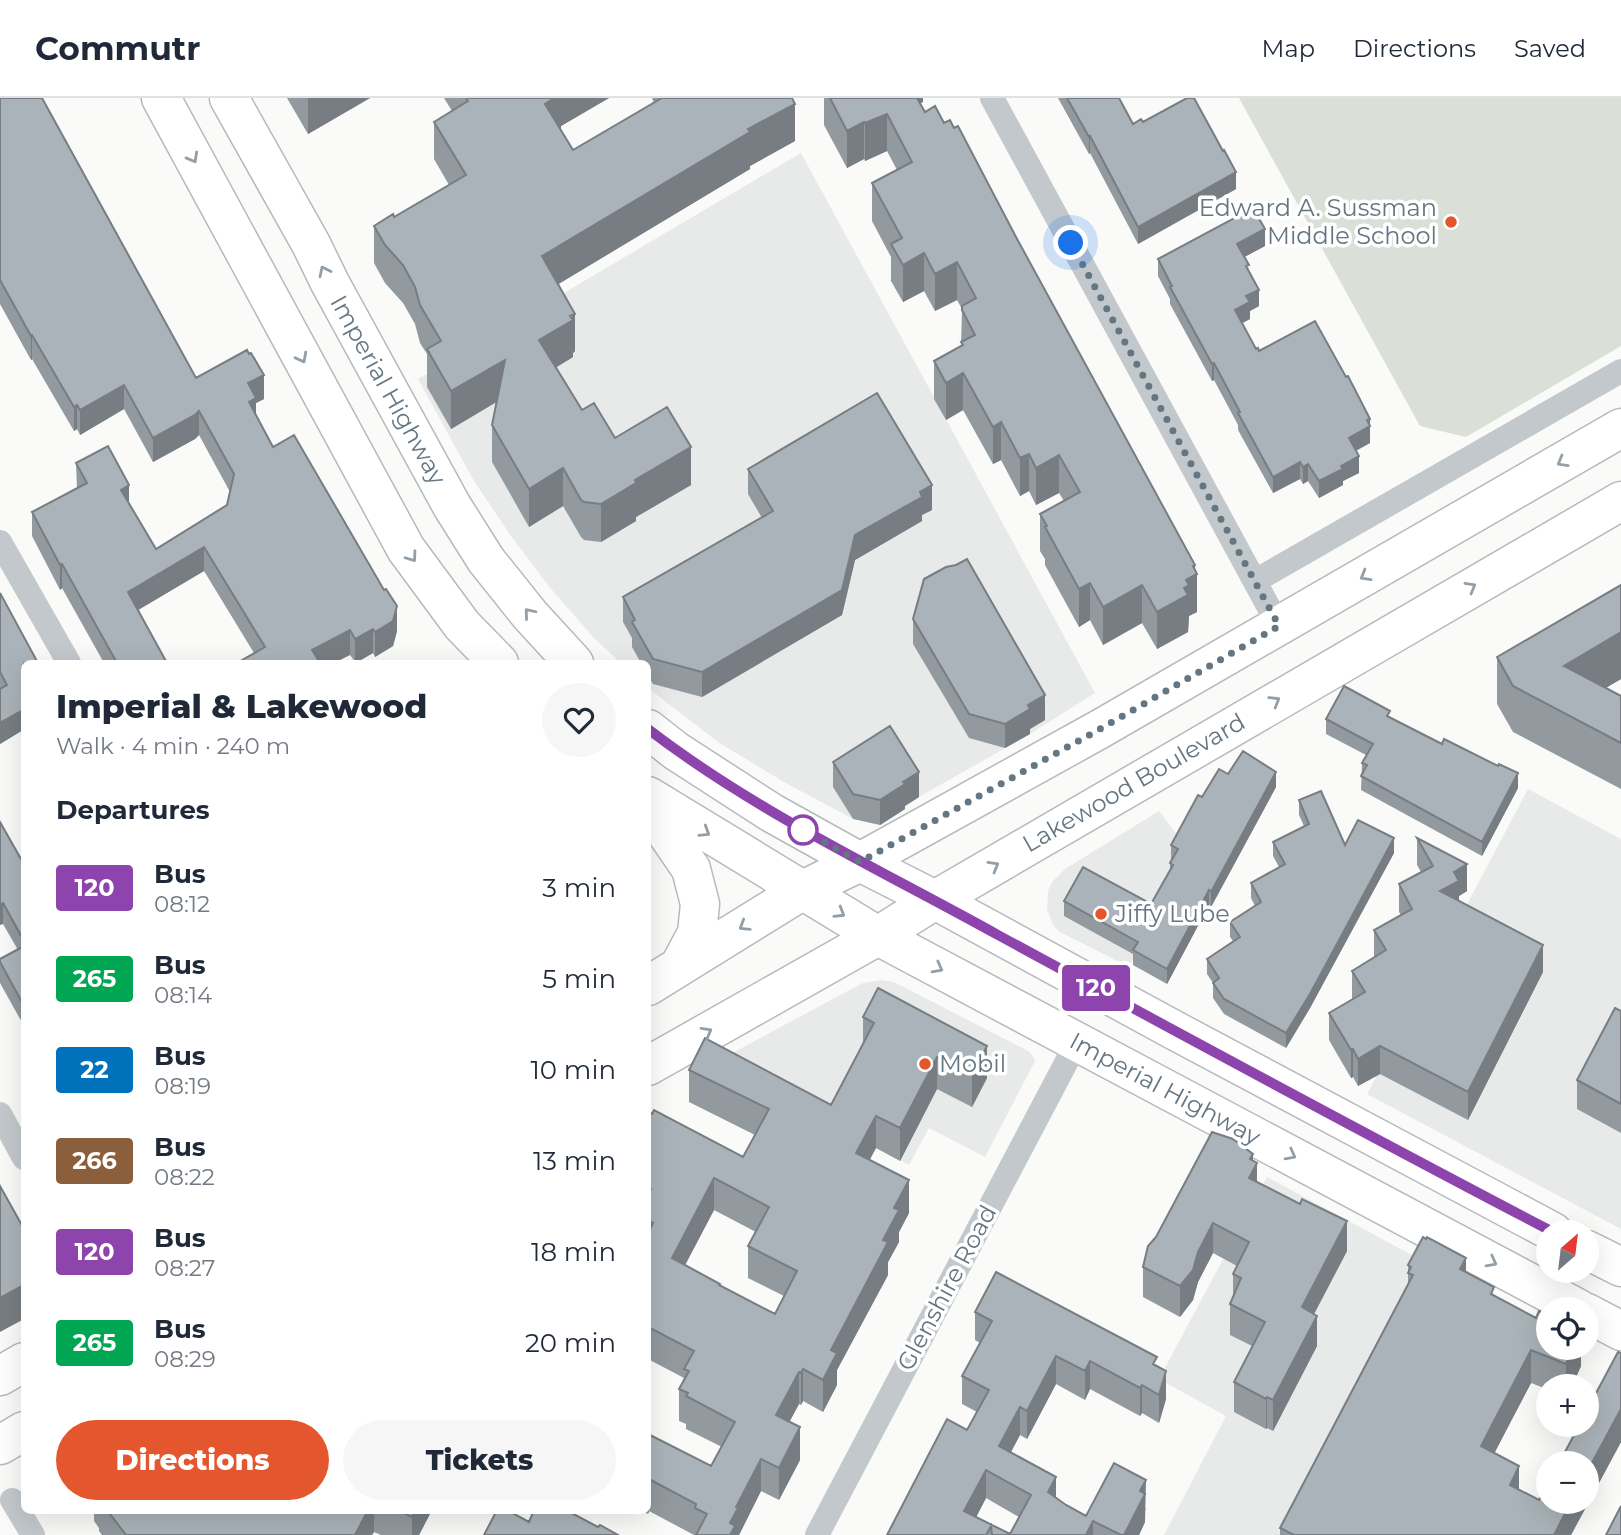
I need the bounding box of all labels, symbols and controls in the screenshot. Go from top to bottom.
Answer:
text: Commutr [35,28,200,68]
text: Map [1262,34,1315,63]
text: Directions [1353,34,1476,63]
text: Saved [1514,34,1586,63]
one-way arrow [185,151,198,163]
place label: Edward A. Sussman Middle School [1199,193,1437,250]
marker: Edward A. Sussman Middle School [1443,214,1459,230]
your location [1053,225,1088,260]
one-way arrow [319,266,333,278]
street label: Imperial Highway [324,290,453,490]
one-way arrow [294,351,307,363]
one-way arrow [1557,454,1569,467]
one-way arrow [404,549,416,562]
one-way arrow [1360,568,1372,581]
one-way arrow [1464,582,1477,595]
one-way arrow [525,608,537,621]
button: heart [542,683,616,757]
text: Imperial & Lakewood [56,686,427,726]
one-way arrow [1267,697,1280,710]
street label: Lakewood Boulevard [1017,707,1250,858]
text: Walk · 4 min · 240 m [56,732,290,760]
text: Departures [56,794,210,826]
unlabelled marker [788,815,818,845]
one-way arrow [698,824,711,837]
text: Bus [154,858,206,890]
one-way arrow [986,861,999,874]
text: 3 min [542,872,616,904]
text: 120 [75,873,114,902]
text: 08:12 [154,890,210,918]
place label: Jiffy Lube [1114,899,1230,928]
one-way arrow [833,905,846,918]
marker: Jiffy Lube [1093,906,1109,922]
one-way arrow [739,917,752,930]
text: Bus [154,949,206,981]
one-way arrow [931,960,944,974]
text: 5 min [542,963,616,995]
text: 265 [73,964,116,993]
line badge: 120 [1056,965,1136,1011]
text: 120 [1076,973,1116,1002]
text: 08:14 [154,981,212,1009]
street label: Imperial Highway [1065,1026,1266,1151]
one-way arrow [700,1027,712,1040]
text: Bus [154,1040,206,1072]
place label: Mobil [939,1049,1006,1078]
text: 10 min [530,1054,616,1086]
text: 22 [80,1055,109,1084]
marker: Mobil [917,1056,933,1072]
text: 08:19 [154,1072,211,1100]
text: Bus [154,1131,206,1163]
text: 13 min [533,1145,616,1177]
text: 266 [72,1146,117,1175]
one-way arrow [1284,1147,1296,1161]
text: 08:22 [154,1163,215,1191]
street label: Glenshire Road [891,1200,1002,1375]
north arrow [1536,1220,1600,1283]
map controls [1536,1220,1599,1514]
text: Bus [154,1222,206,1254]
text: 18 min [531,1236,616,1268]
text: 120 [75,1237,114,1266]
text: 08:27 [154,1254,215,1282]
one-way arrow [1484,1254,1497,1268]
button: locate [1536,1297,1599,1360]
text: Bus [154,1313,206,1345]
text: 20 min [525,1327,616,1359]
text: 265 [73,1328,116,1357]
text: 08:29 [154,1345,216,1373]
button: + [1536,1374,1599,1437]
button: Directions [56,1420,329,1500]
button: Tickets [343,1420,616,1500]
button: − [1536,1451,1599,1514]

